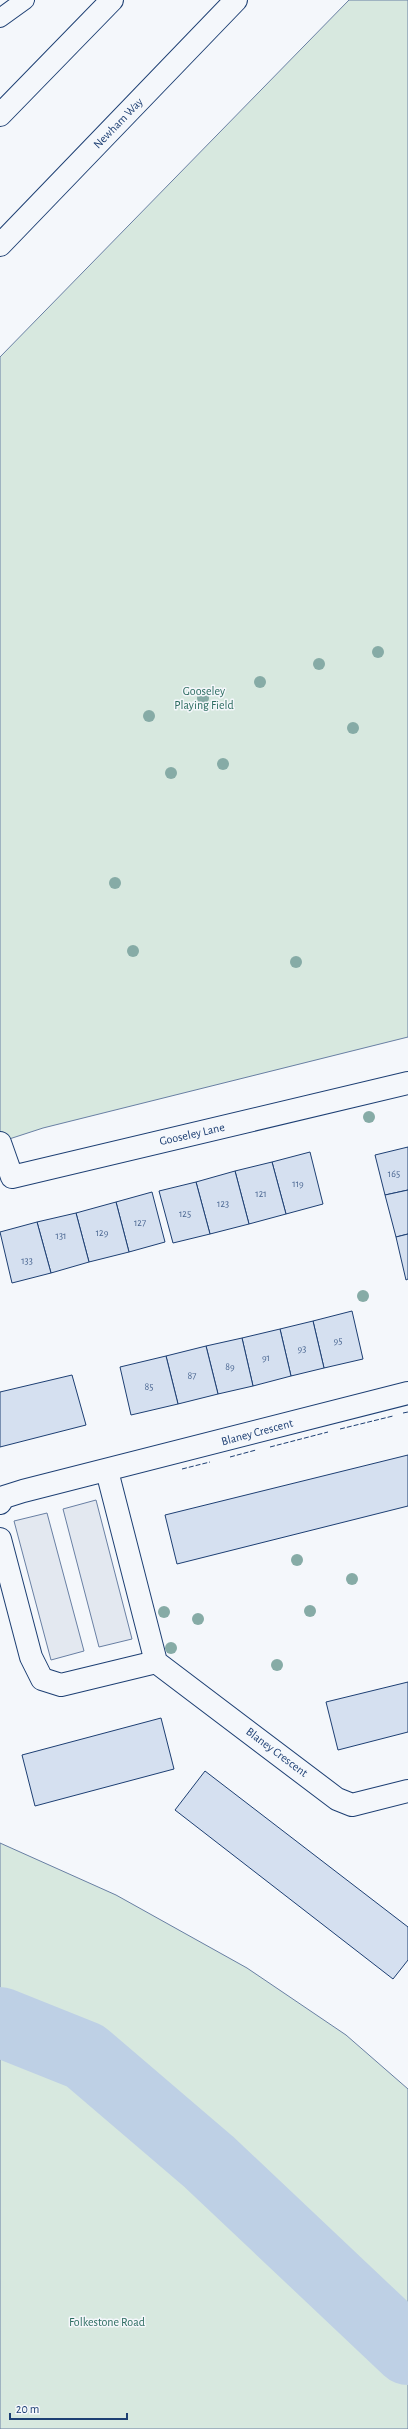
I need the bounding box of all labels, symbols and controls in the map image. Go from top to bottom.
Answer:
street label: Newham Way [91,95,146,151]
park label: Gooseley Playing Field [174,685,234,712]
street label: Gooseley Lane [158,1121,226,1148]
house number: 165 [388,1169,400,1179]
house number: 119 [292,1179,304,1189]
house number: 121 [255,1189,267,1199]
house number: 123 [217,1199,229,1209]
house number: 125 [179,1209,191,1219]
house number: 127 [134,1218,146,1228]
house number: 129 [96,1228,109,1238]
house number: 131 [56,1231,67,1241]
house number: 133 [21,1256,33,1266]
house number: 95 [334,1336,342,1346]
house number: 93 [298,1344,306,1354]
house number: 91 [262,1353,270,1363]
house number: 89 [225,1362,235,1372]
house number: 87 [188,1371,196,1381]
house number: 85 [145,1382,153,1392]
street label: Blaney Crescent [220,1417,295,1448]
street label: Blaney Crescent [243,1725,310,1780]
park label: Folkestone Road [69,2316,145,2328]
scale bar [10,2395,127,2421]
text: 20 m [16,2403,39,2415]

